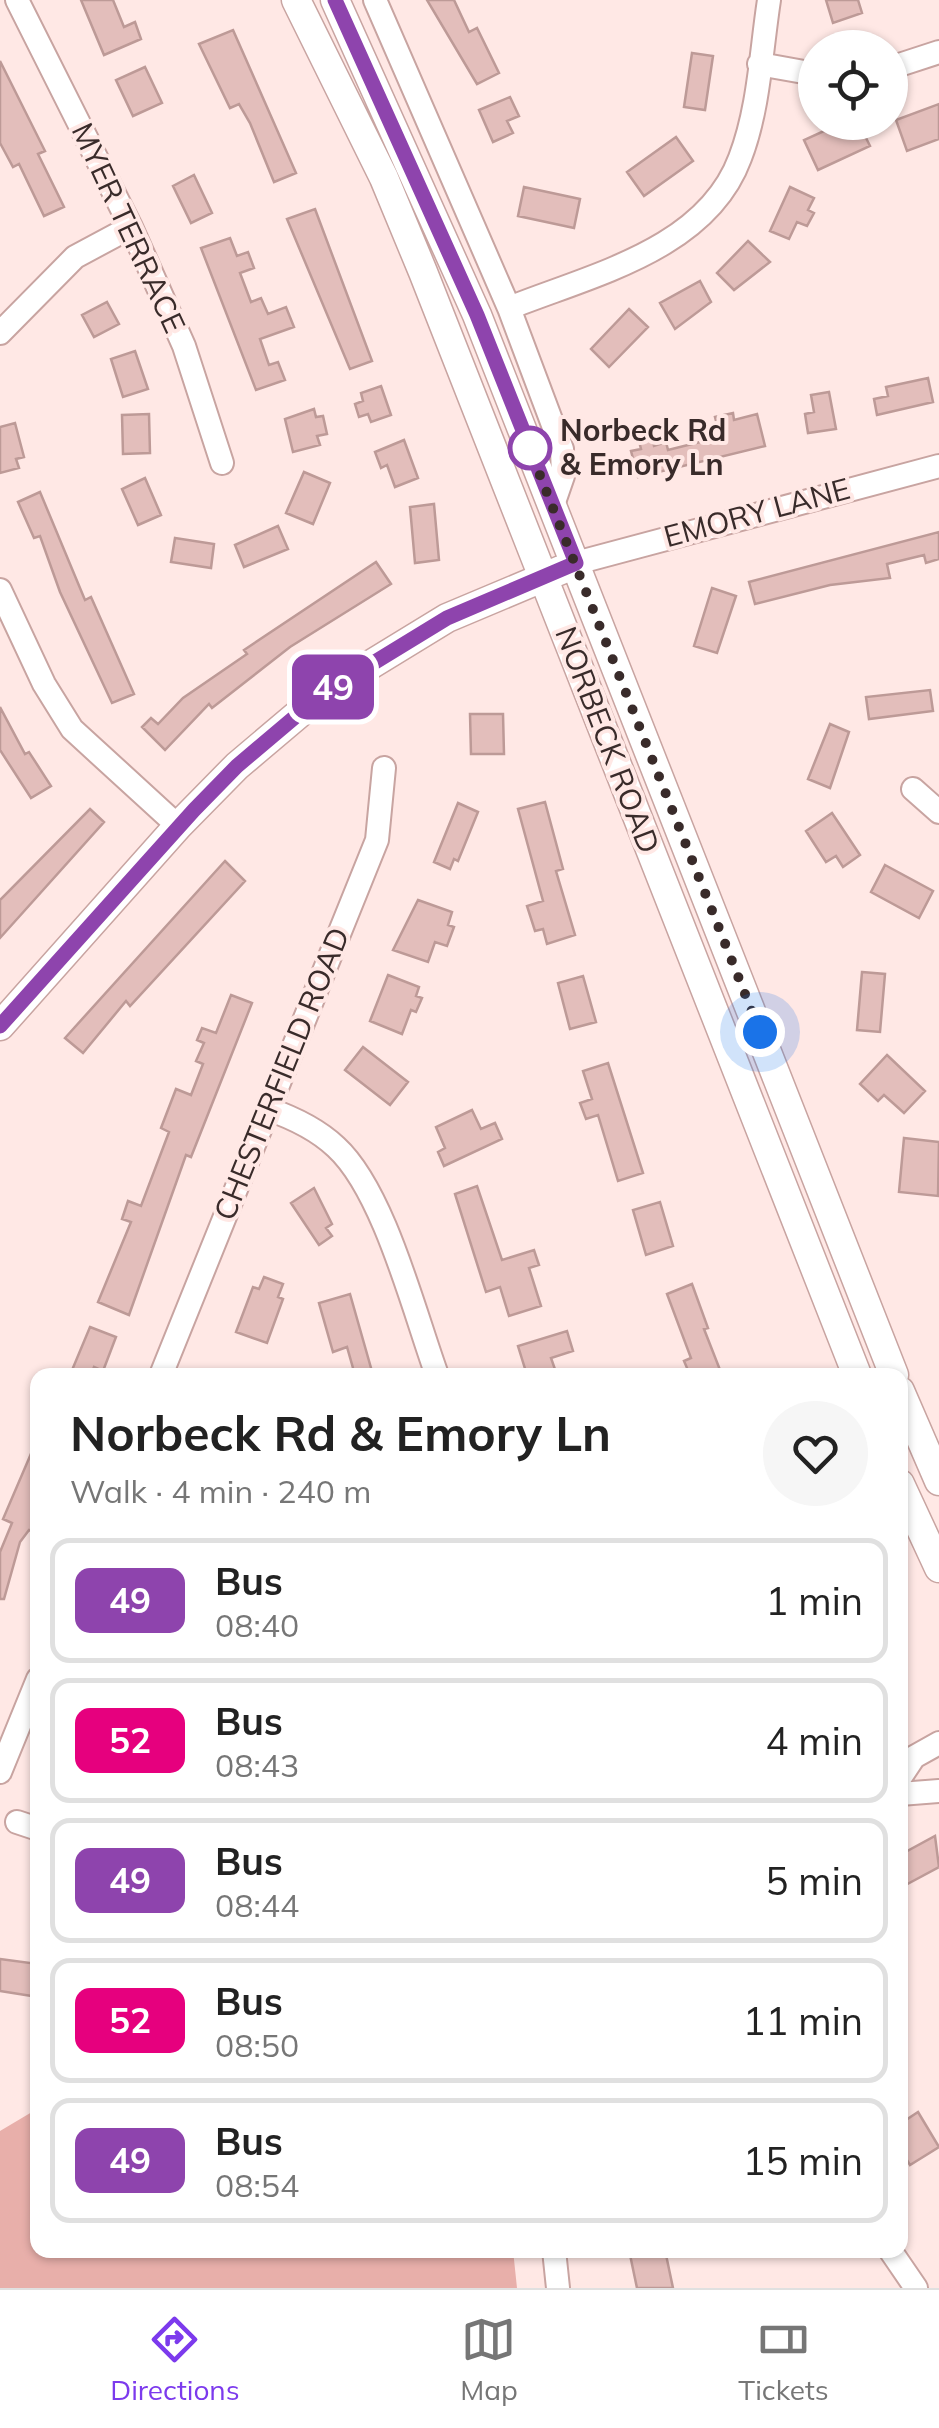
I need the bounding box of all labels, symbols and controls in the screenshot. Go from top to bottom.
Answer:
map controls [798,30,908,140]
button: locate [798,30,908,140]
street label: MYER TERRACE [64,117,194,339]
place label: Norbeck Rd & Emory Ln [560,411,726,483]
marker: Norbeck Rd & Emory Ln [509,427,551,469]
street label: EMORY LANE [660,469,854,555]
street label: NORBECK ROAD [547,621,669,858]
line badge: 49 [288,654,378,720]
text: 49 [312,665,354,709]
street label: CHESTERFIELD ROAD [205,922,357,1226]
your location [735,1007,785,1057]
button: heart [763,1401,868,1506]
text: Norbeck Rd & Emory Ln [70,1403,611,1463]
text: Walk · 4 min · 240 m [70,1471,371,1511]
text: Bus [215,1557,283,1605]
text: 1 min [766,1577,863,1625]
text: 49 [109,1578,151,1622]
text: 08:40 [215,1605,299,1645]
text: Bus [215,1697,283,1745]
text: 4 min [766,1717,863,1765]
text: 52 [109,1718,151,1762]
text: 08:43 [215,1745,299,1785]
text: Bus [215,1837,283,1885]
text: 5 min [766,1857,863,1905]
text: 49 [109,1858,151,1902]
text: 08:44 [215,1885,299,1925]
text: Bus [215,1977,283,2025]
text: 11 min [743,1997,863,2045]
text: 52 [109,1998,151,2042]
text: 08:50 [215,2025,299,2065]
text: Bus [215,2117,283,2165]
text: 15 min [743,2137,863,2185]
text: 49 [109,2138,151,2182]
text: 08:54 [215,2165,299,2205]
tab: Directions [110,2312,240,2407]
tab: Map [460,2312,518,2407]
tab: Tickets [738,2312,829,2407]

